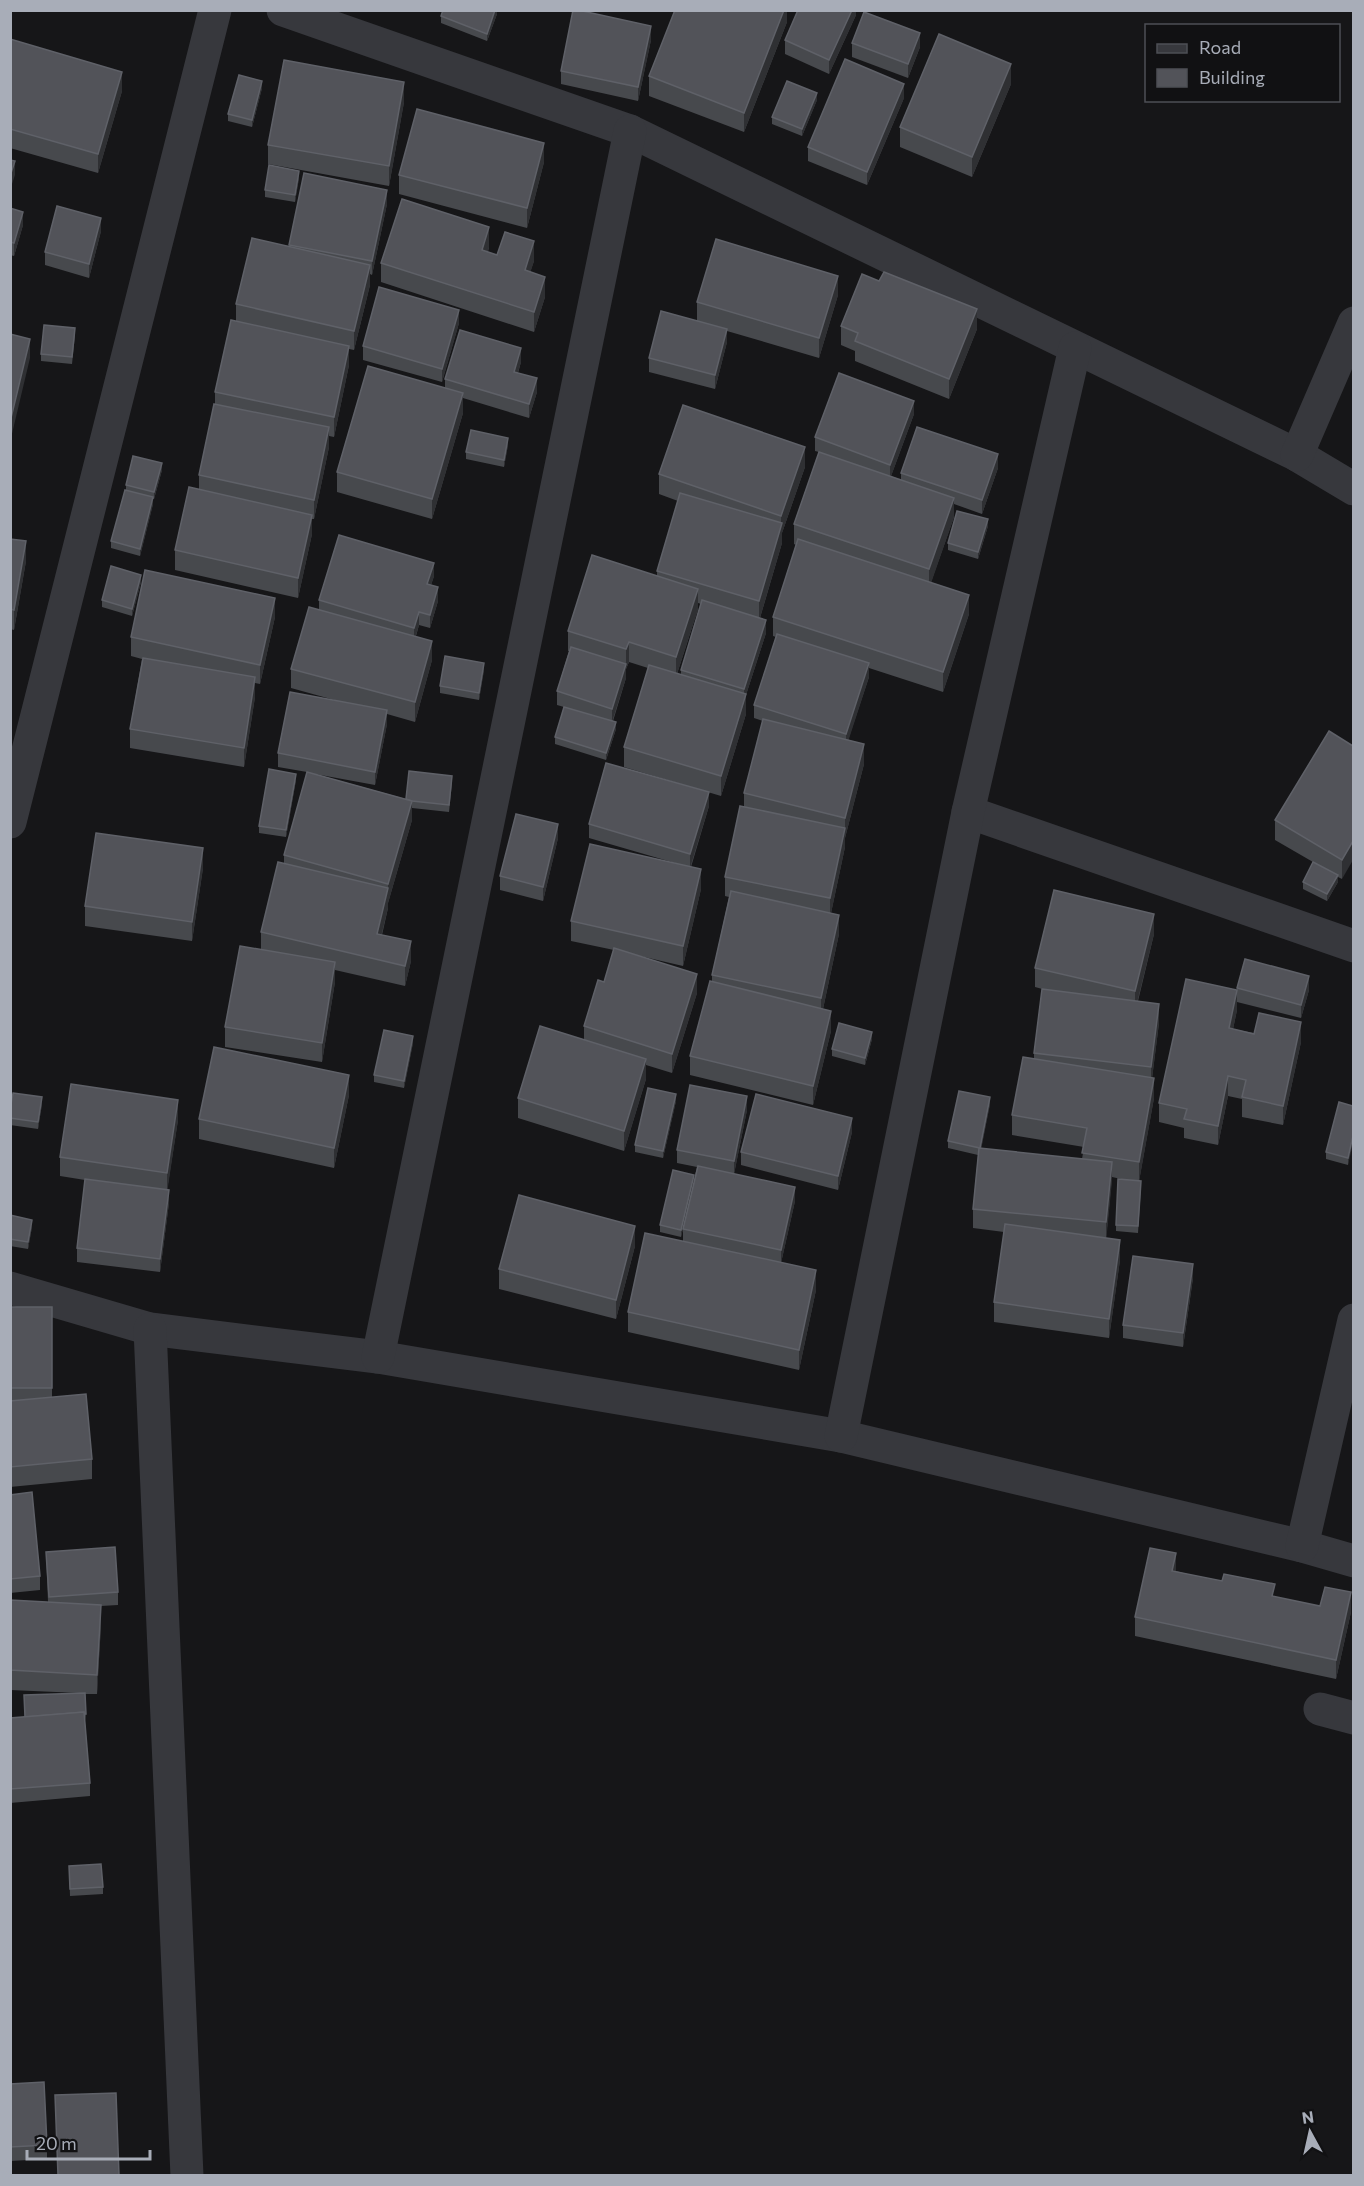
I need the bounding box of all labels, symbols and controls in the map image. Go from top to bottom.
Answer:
legend [1145,24,1340,102]
text: Road [1199,36,1241,58]
text: Building [1199,66,1265,88]
north arrow [1280,2102,1340,2162]
text: N [1301,2106,1315,2127]
scale bar [27,2123,150,2161]
text: 20 m [36,2132,77,2154]

